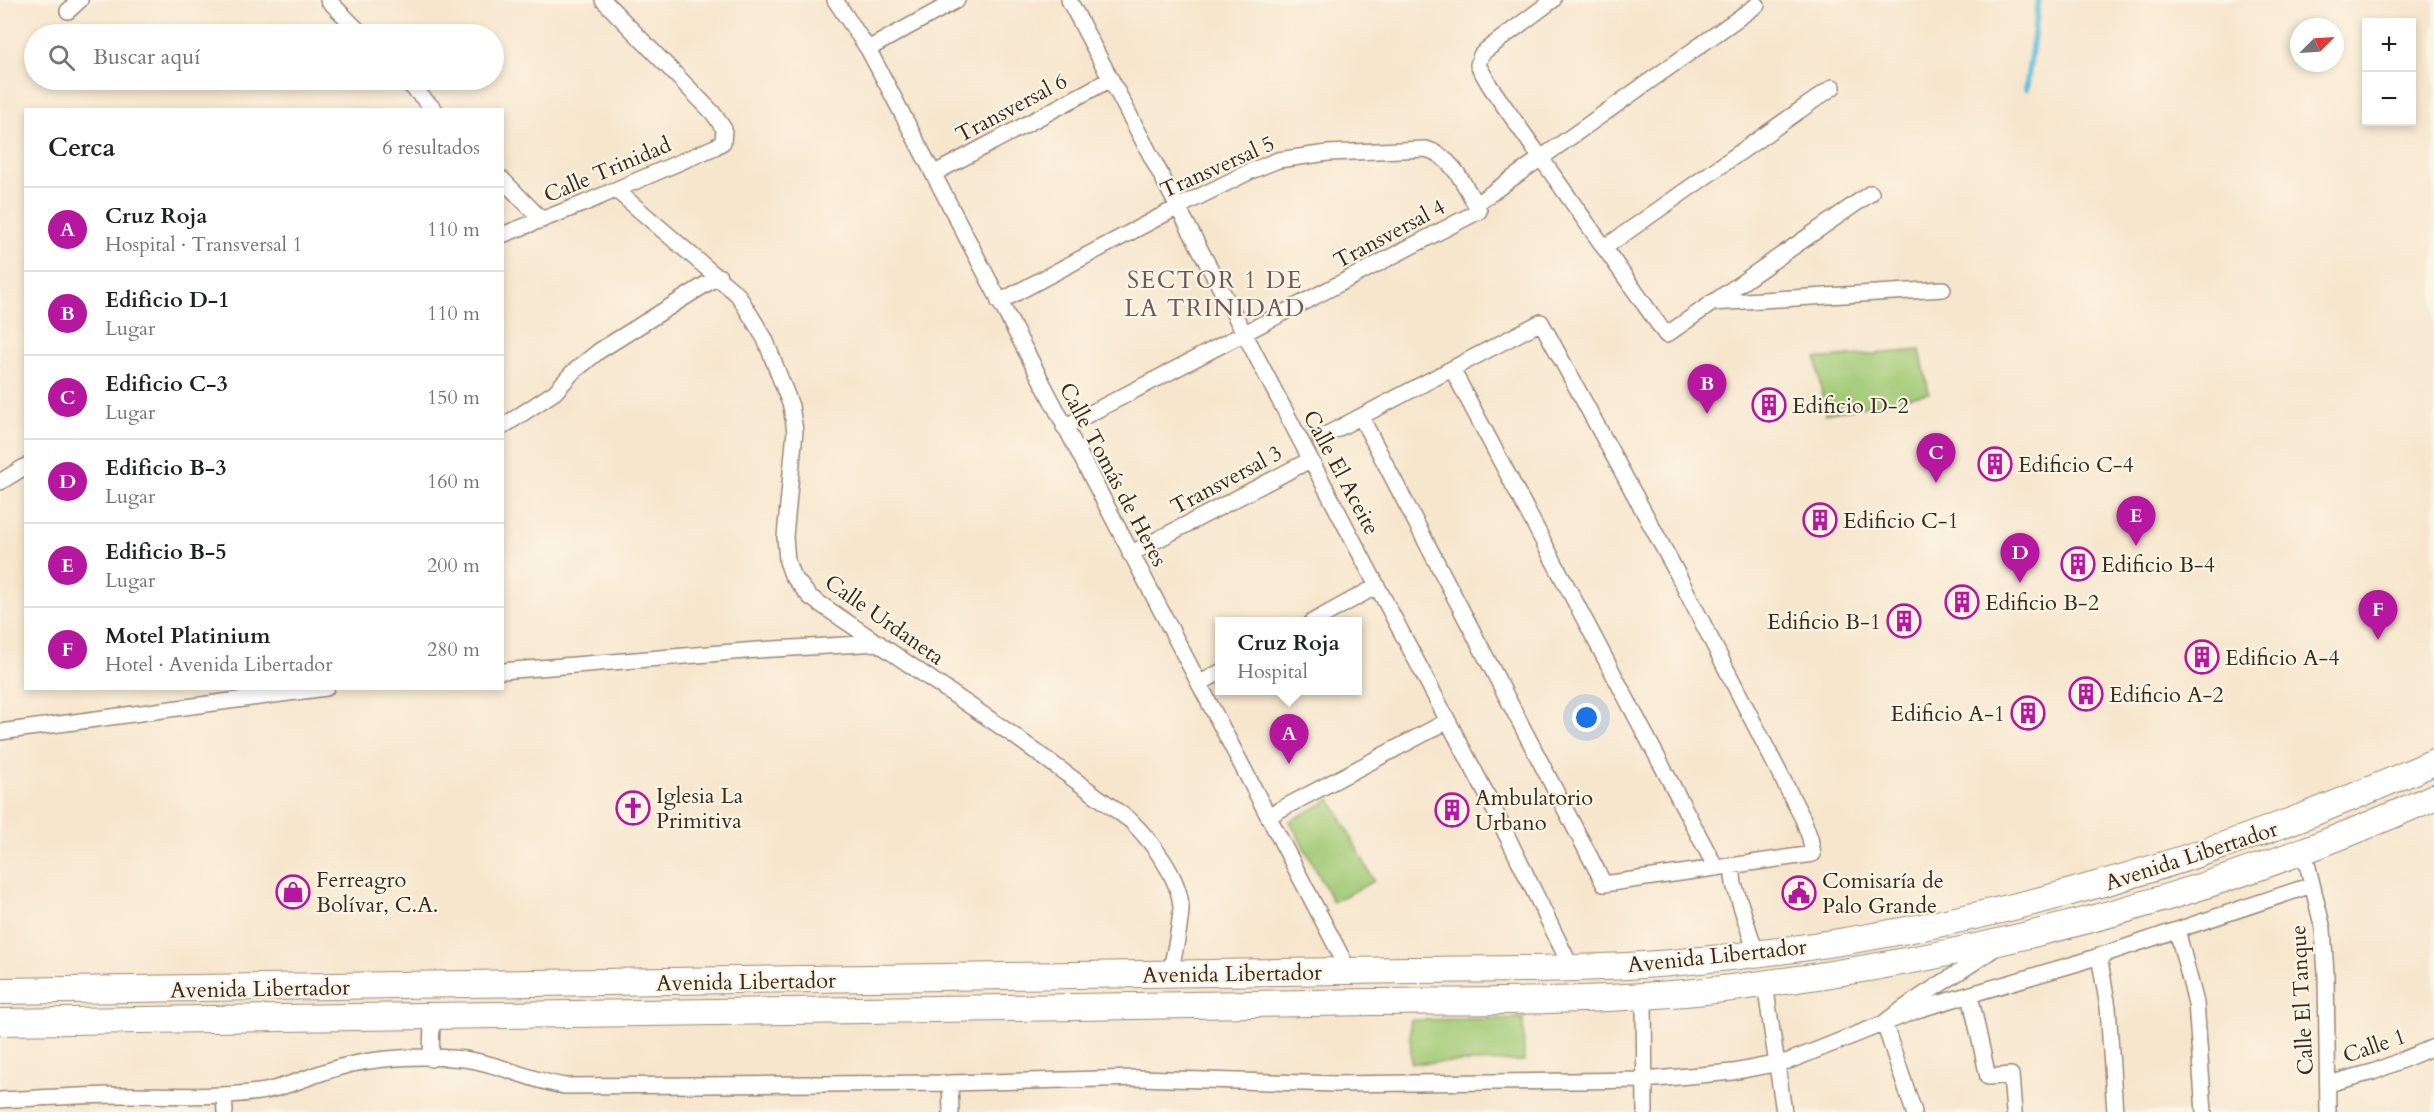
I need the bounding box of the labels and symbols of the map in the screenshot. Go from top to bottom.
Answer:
north arrow [2290,18,2344,72]
street label: Transversal 6 [950,66,1073,150]
street label: Transversal 5 [1155,128,1279,205]
street label: Calle Trinidad [539,130,676,210]
street label: Transversal 4 [1328,192,1451,276]
district label: SECTOR 1 DE LA TRINIDAD [1124,264,1306,325]
pin: B [1688,364,1726,414]
street label: Calle Tomás de Heres [1052,377,1174,572]
building icon: Edificio D-2 [1751,387,1787,423]
place label: Edificio D-2 [1792,391,1909,421]
street label: Calle El Aceite [1296,405,1387,540]
pin: C [1916,434,1956,483]
street label: Transversal 3 [1165,438,1288,522]
building icon: Edificio C-4 [1977,446,2013,482]
place label: Edificio C-4 [2018,450,2134,480]
pin: E [2116,496,2156,546]
building icon: Edificio C-1 [1802,502,1838,538]
place label: Edificio C-1 [1843,506,1959,536]
pin: D [2000,534,2040,583]
building icon: Edificio B-4 [2060,546,2096,582]
place label: Edificio B-4 [2101,550,2215,580]
street label: Calle Urdaneta [819,568,951,672]
building icon: Edificio B-2 [1944,584,1980,620]
place label: Edificio B-2 [1985,588,2099,618]
pin: F [2358,590,2398,640]
building icon: Edificio B-1 [1886,603,1922,639]
place label: Edificio B-1 [1767,607,1881,637]
building icon: Edificio A-4 [2184,639,2220,675]
place label: Edificio A-4 [2225,643,2340,673]
building icon: Edificio A-2 [2068,676,2104,712]
place label: Edificio A-2 [2109,680,2224,710]
building icon: Edificio A-1 [2010,695,2046,731]
place label: Edificio A-1 [1890,699,2005,729]
your location [1572,703,1601,732]
pin: A [1270,714,1308,764]
place label: Iglesia La Primitiva [656,781,744,836]
place label: Ambulatorio Urbano [1475,783,1593,838]
church icon: Iglesia La Primitiva [615,790,651,826]
building icon: Ambulatorio Urbano [1434,792,1470,828]
street label: Avenida Libertador [2101,814,2282,898]
place label: Ferreagro Bolívar, C.A. [316,865,438,920]
place label: Comisaría de Palo Grande [1822,866,1944,921]
shop icon: Ferreagro Bolívar, C.A. [275,874,311,910]
public building icon: Comisaría de Palo Grande [1781,875,1817,911]
street label: Calle El Tanque [2283,924,2321,1076]
street label: Avenida Libertador [1626,932,1809,980]
street label: Avenida Libertador [1142,957,1323,991]
street label: Avenida Libertador [656,965,837,999]
street label: Avenida Libertador [170,972,351,1006]
street label: Calle 1 [2339,1021,2410,1071]

